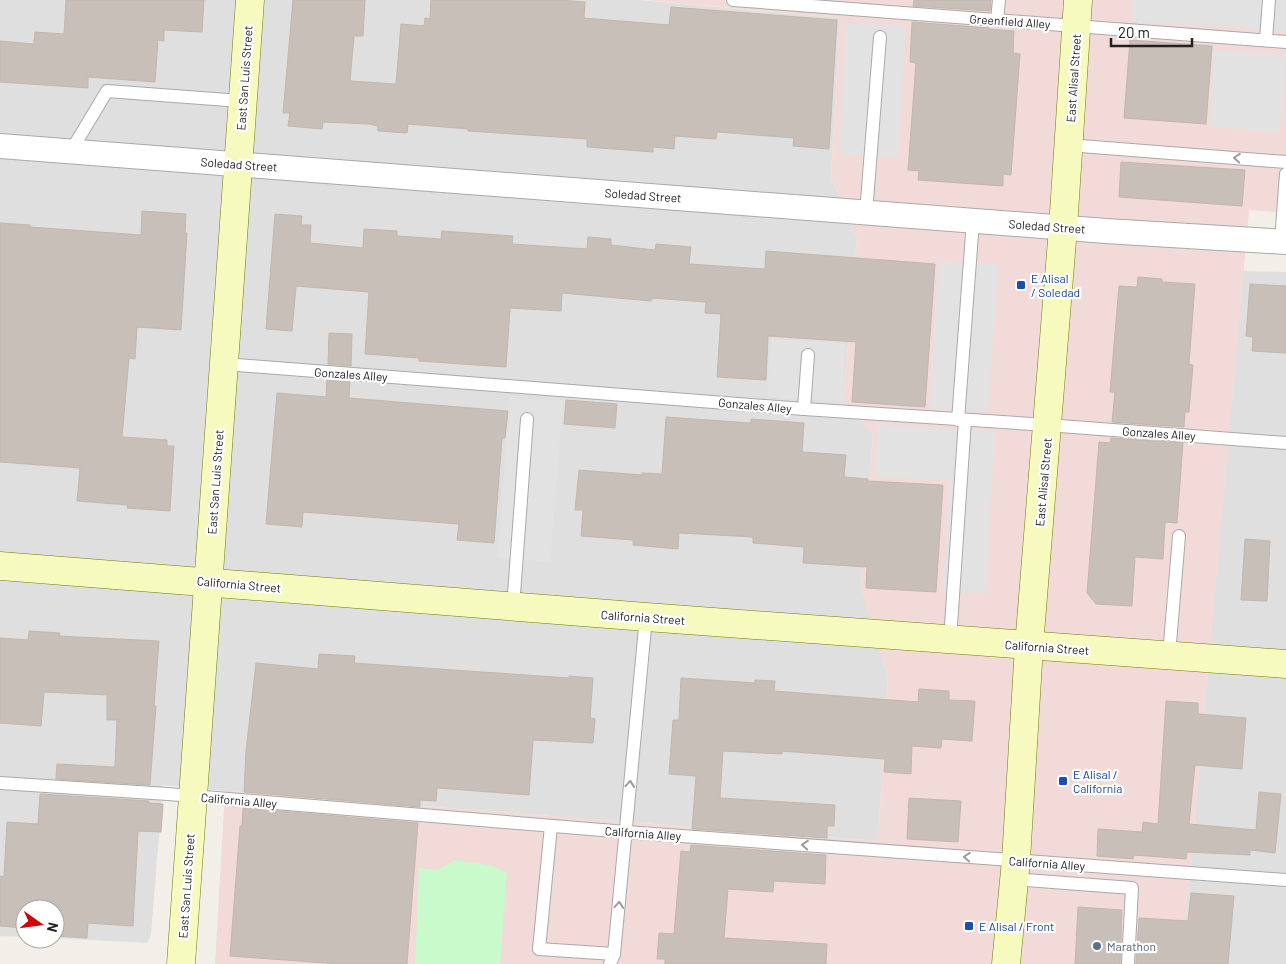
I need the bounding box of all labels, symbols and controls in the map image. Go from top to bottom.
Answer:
street label: Greenfield Alley [969,11,1051,31]
scale bar [1111,15,1192,47]
text: 20 m [1118,23,1150,41]
street label: East San Luis Street [233,25,255,131]
street label: East Alisal Street [1063,33,1083,123]
one-way arrow [1233,153,1241,164]
street label: Soledad Street [200,154,278,174]
street label: Soledad Street [604,185,682,205]
street label: Soledad Street [1008,216,1086,236]
place label: E Alisal / Soledad [1031,271,1080,299]
marker: E Alisal / Soledad [1015,279,1027,291]
street label: Gonzales Alley [314,364,389,384]
street label: Gonzales Alley [718,395,793,415]
street label: Gonzales Alley [1122,423,1197,443]
street label: East San Luis Street [204,429,226,535]
street label: East Alisal Street [1032,437,1054,527]
street label: California Street [196,573,282,595]
street label: California Street [600,607,686,627]
street label: California Street [1004,637,1090,657]
place label: E Alisal / California [1073,767,1122,795]
marker: E Alisal / California [1057,775,1069,787]
one-way arrow [624,779,635,787]
street label: California Alley [200,790,278,810]
street label: California Alley [604,823,682,843]
street label: East San Luis Street [175,833,197,939]
one-way arrow [801,840,809,851]
one-way arrow [963,852,971,863]
street label: California Alley [1008,853,1086,873]
north arrow [15,899,65,949]
one-way arrow [613,901,624,909]
place label: E Alisal / Front [979,919,1054,933]
marker: E Alisal / Front [963,920,975,932]
text: N [44,921,62,934]
place label: Marathon [1107,939,1156,953]
marker: Marathon [1091,940,1103,952]

